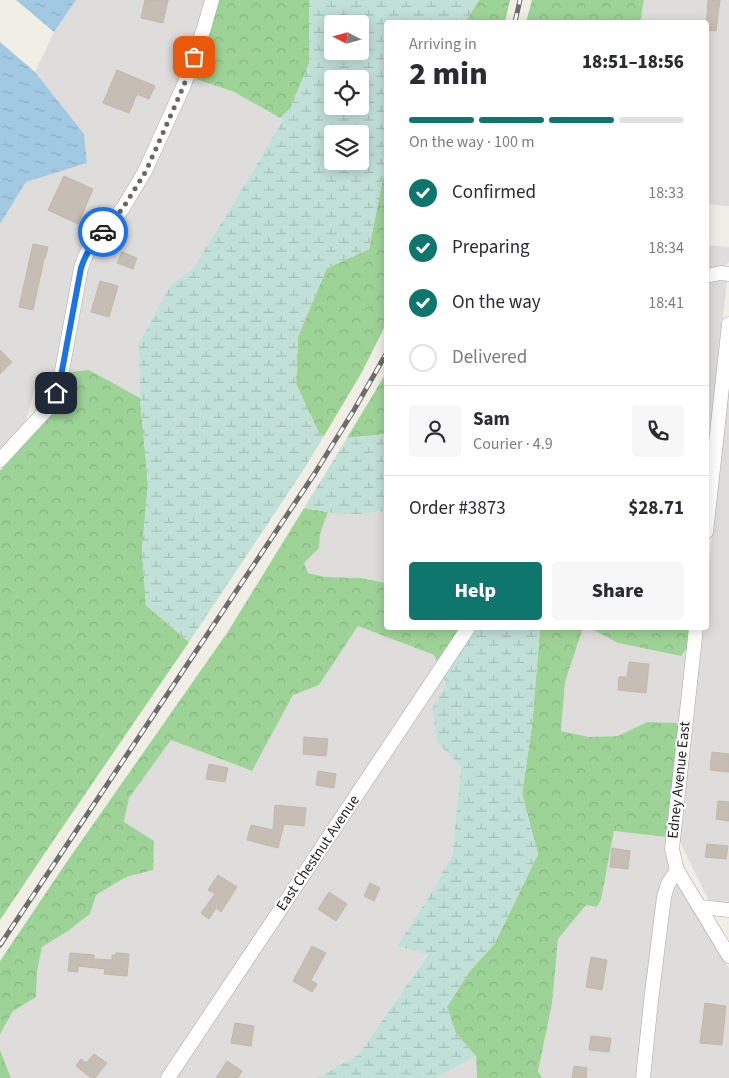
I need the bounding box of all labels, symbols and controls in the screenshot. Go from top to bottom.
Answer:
north arrow [324,15,369,60]
map controls [324,15,369,170]
text: Arriving in [409,33,477,55]
pin [173,36,215,78]
icon: bag [180,43,208,71]
text: 18:51–18:56 [582,49,684,76]
text: 2 min [409,51,488,97]
button: locate [324,70,369,115]
button: layers [324,125,369,170]
text: On the way · 100 m [409,131,534,153]
icon: check [409,179,437,207]
text: Confirmed [452,179,536,206]
text: 18:33 [648,182,684,204]
courier [78,207,128,257]
icon: car [89,218,117,246]
icon: check [409,234,437,262]
text: Preparing [452,234,530,261]
text: 18:34 [648,237,684,259]
icon: check [409,289,437,317]
text: On the way [452,289,541,316]
text: 18:41 [648,292,684,314]
text: Delivered [452,344,527,371]
pin [35,372,77,414]
icon: home [42,379,70,407]
button: person [409,405,461,457]
button: phone [632,405,684,457]
text: Sam [473,406,510,433]
text: Courier · 4.9 [473,433,553,455]
text: Order #3873 [409,495,506,522]
text: $28.71 [628,495,684,522]
button: Help [409,562,542,620]
button: Share [552,562,684,620]
street label: Edney Avenue East [662,720,696,840]
street label: East Chestnut Avenue [271,791,365,915]

